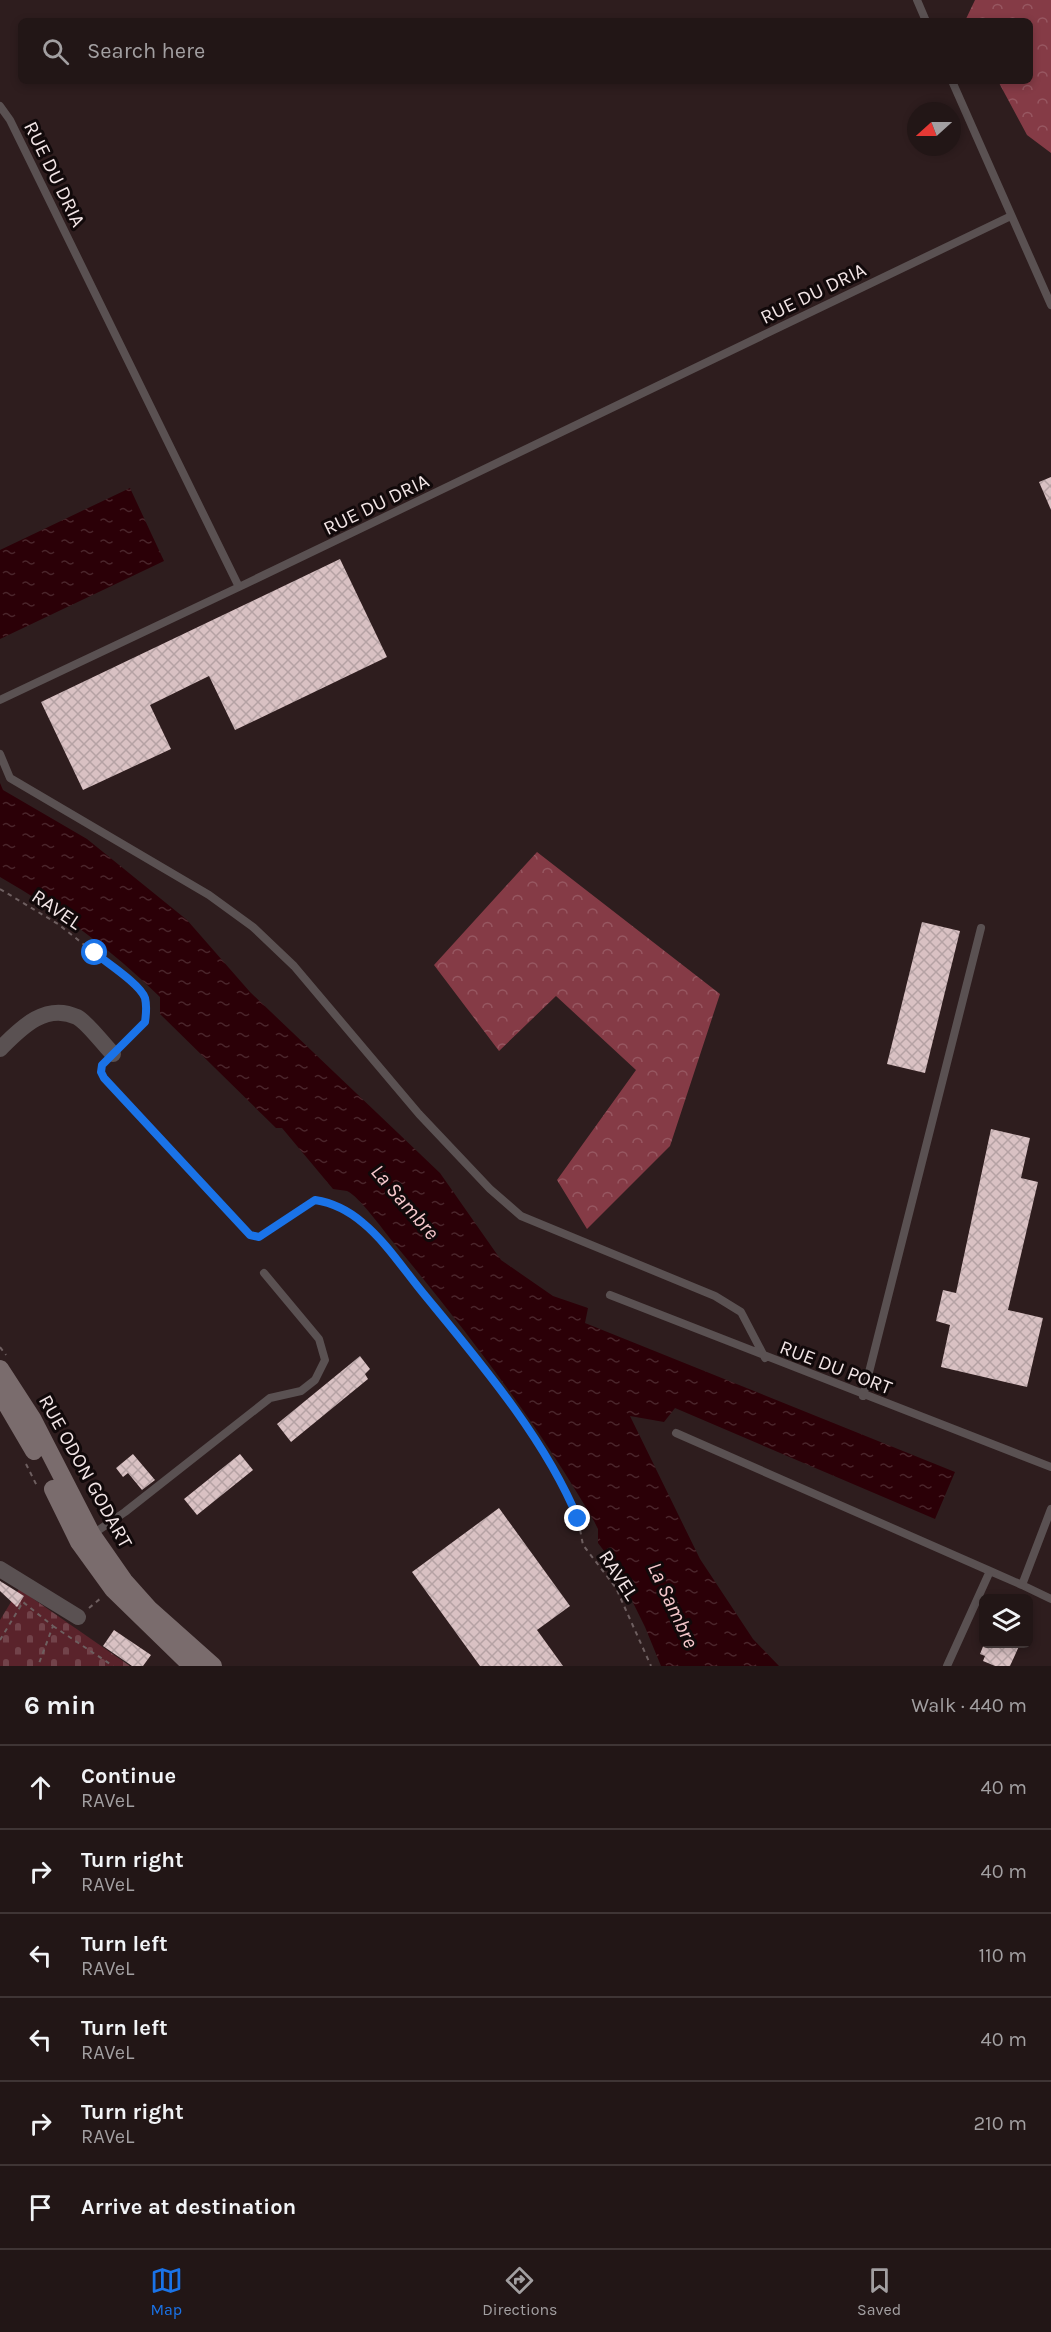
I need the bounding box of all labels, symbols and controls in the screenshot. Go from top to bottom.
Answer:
search box [18,18,1033,84]
icon: search [39,35,72,68]
text: Search here [87,38,205,64]
north arrow [907,102,961,156]
street label: RUE DU DRIA [19,118,90,231]
street label: RUE DU DRIA [757,258,870,329]
street label: RUE DU DRIA [320,469,433,540]
street label: RAVEL [27,884,86,935]
route start [81,939,107,965]
water label: La Sambre [366,1160,444,1245]
street label: RUE DU PORT [776,1335,895,1399]
street label: RUE ODON GODART [34,1391,137,1552]
route end [564,1505,590,1531]
street label: RAVEL [594,1546,644,1605]
water label: La Sambre [643,1558,703,1652]
map controls [979,1594,1033,1648]
button: layers [979,1594,1033,1648]
text: 6 min [24,1690,96,1721]
text: Walk · 440 m [911,1694,1027,1717]
text: Continue [81,1763,176,1789]
icon: ahead [24,1771,57,1804]
text: 40 m [981,1776,1027,1799]
text: RAVeL [81,1789,134,1812]
text: Turn right [81,1847,184,1873]
icon: right [24,1855,57,1888]
text: 40 m [981,1860,1027,1883]
text: RAVeL [81,1873,134,1896]
text: Turn left [81,1931,168,1957]
icon: left [24,1939,57,1972]
text: 110 m [978,1944,1027,1967]
text: RAVeL [81,1957,134,1980]
text: Turn left [81,2015,168,2041]
icon: left [24,2023,57,2056]
text: 40 m [981,2028,1027,2051]
text: RAVeL [81,2041,134,2064]
text: Turn right [81,2099,184,2125]
icon: right [24,2107,57,2140]
text: 210 m [973,2112,1027,2135]
text: RAVeL [81,2125,134,2148]
icon: arrive [24,2191,57,2224]
text: Arrive at destination [81,2194,296,2220]
tab: Map [150,2264,183,2319]
tab: Directions [482,2264,557,2319]
tab: Saved [857,2264,901,2319]

